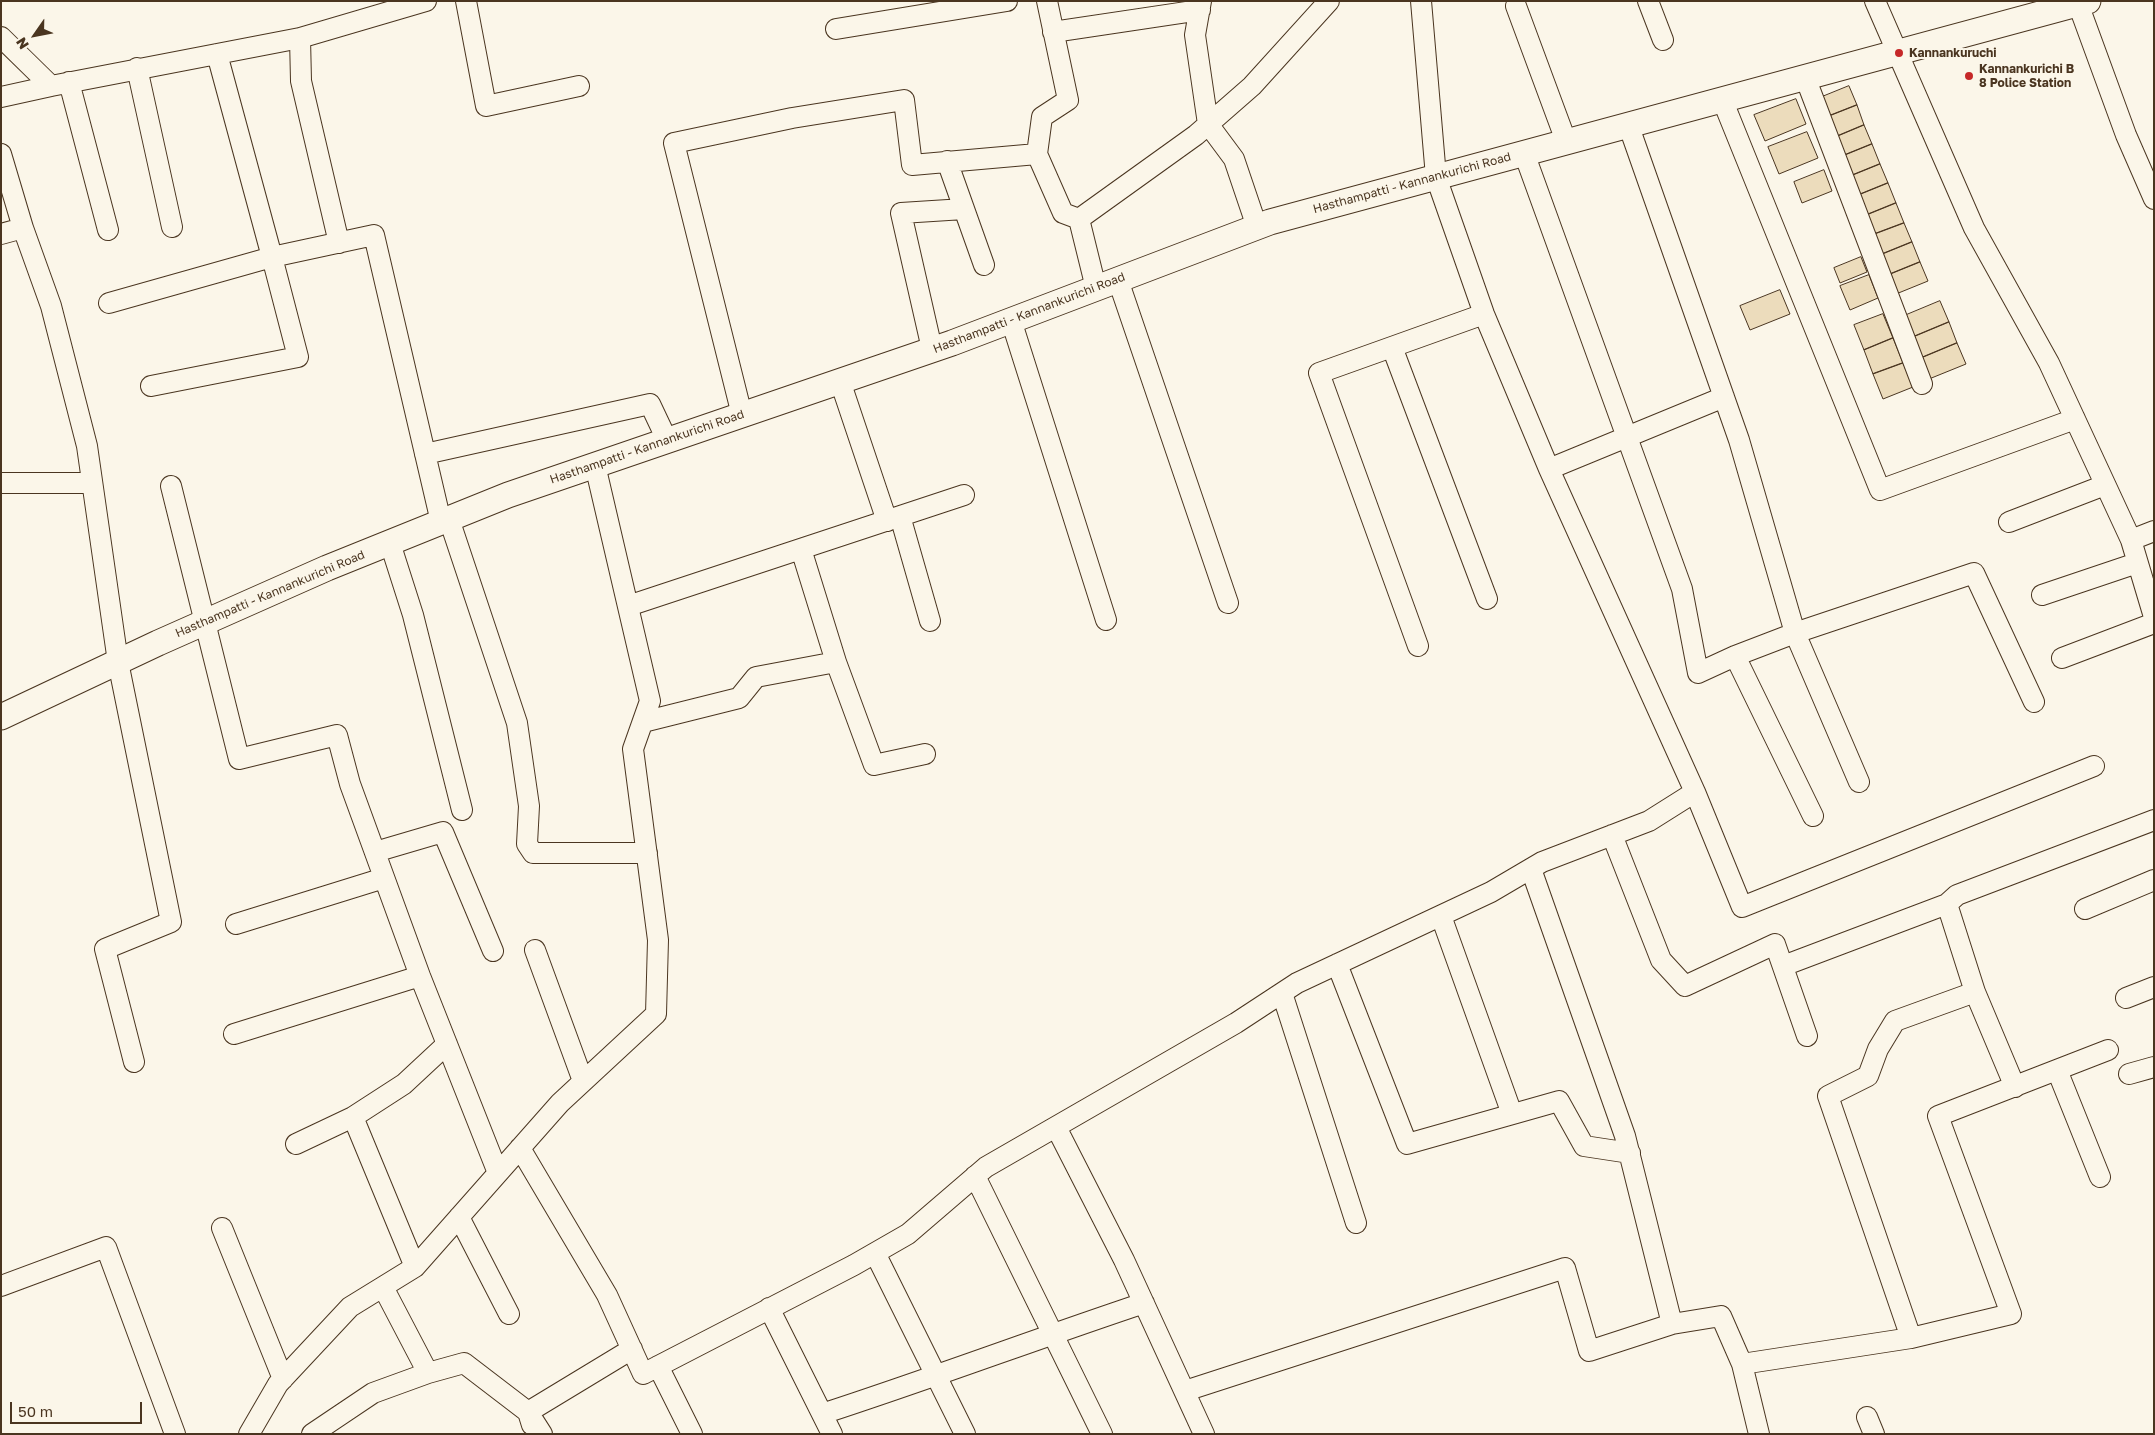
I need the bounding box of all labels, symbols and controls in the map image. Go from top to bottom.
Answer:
north arrow [10,10,60,60]
text: N [12,34,32,53]
place label: Kannankuruchi [1909,46,1997,60]
marker: Kannankuruchi [1893,47,1905,59]
place label: Kannankurichi B 8 Police Station [1979,62,2074,90]
marker: Kannankurichi B 8 Police Station [1963,70,1975,82]
street label: Hasthampatti - Kannankurichi Road [1311,150,1513,216]
street label: Hasthampatti - Kannankurichi Road [931,270,1127,356]
street label: Hasthampatti - Kannankurichi Road [548,407,746,487]
street label: Hasthampatti - Kannankurichi Road [173,547,367,641]
scale bar [12,1392,145,1424]
text: 50 m [18,1402,53,1420]

